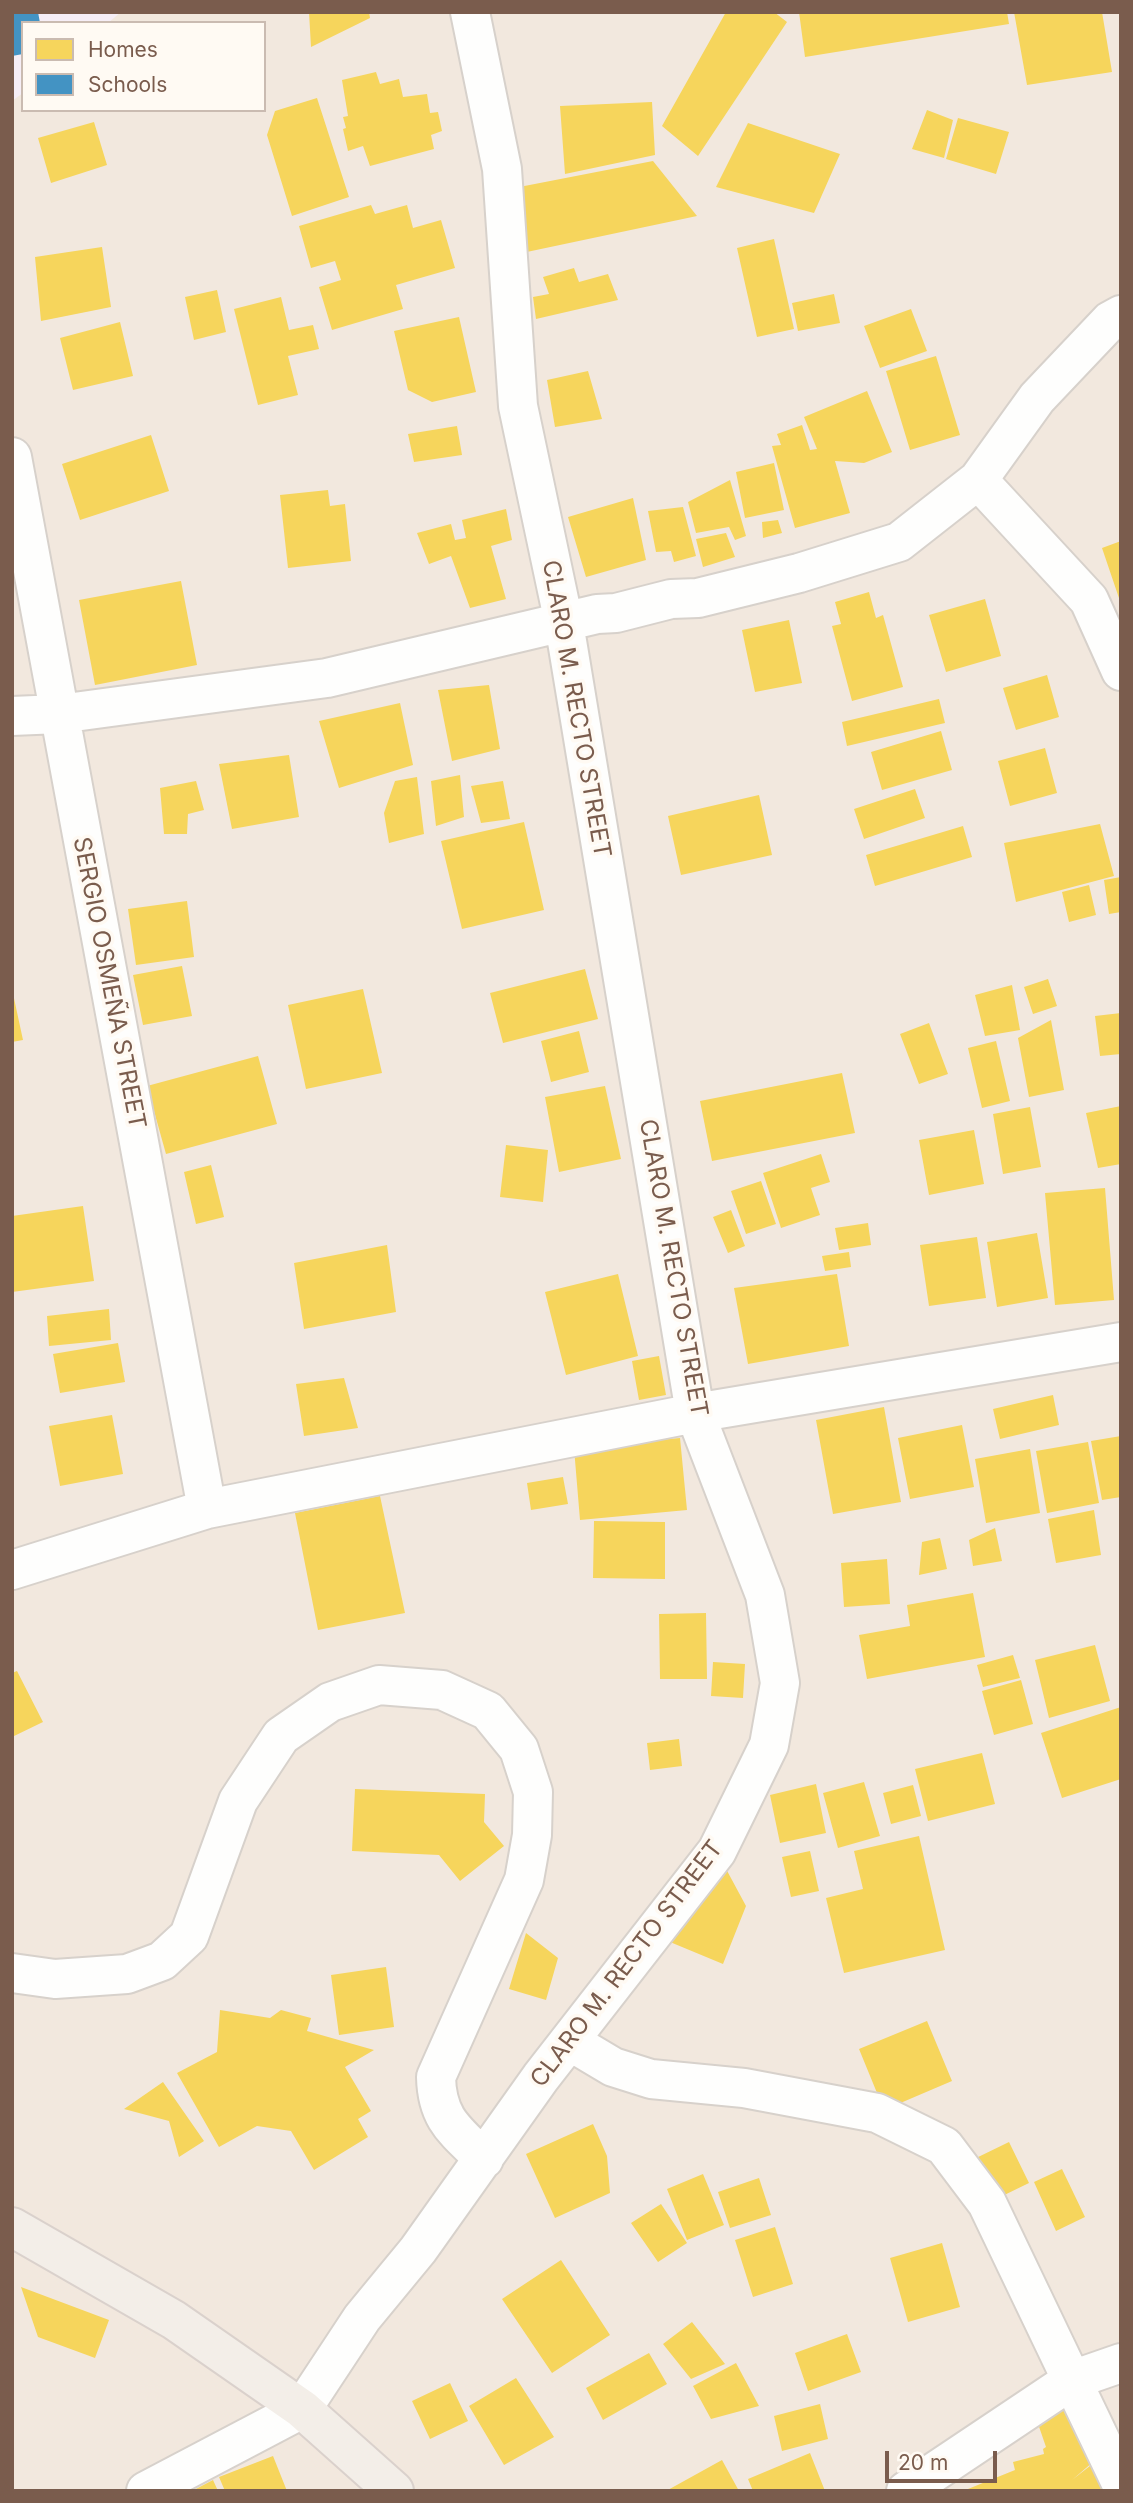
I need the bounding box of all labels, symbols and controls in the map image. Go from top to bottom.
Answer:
legend [21,21,266,112]
text: Homes [88,37,158,62]
text: Schools [88,72,167,97]
street label: CLARO M. RECTO STREET [536,558,616,860]
street label: SERGIO OSMEÑA STREET [67,835,151,1131]
street label: CLARO M. RECTO STREET [633,1117,713,1419]
street label: CLARO M. RECTO STREET [525,1835,729,2093]
scale bar [888,2436,1000,2480]
text: 20 m [898,2450,948,2475]

